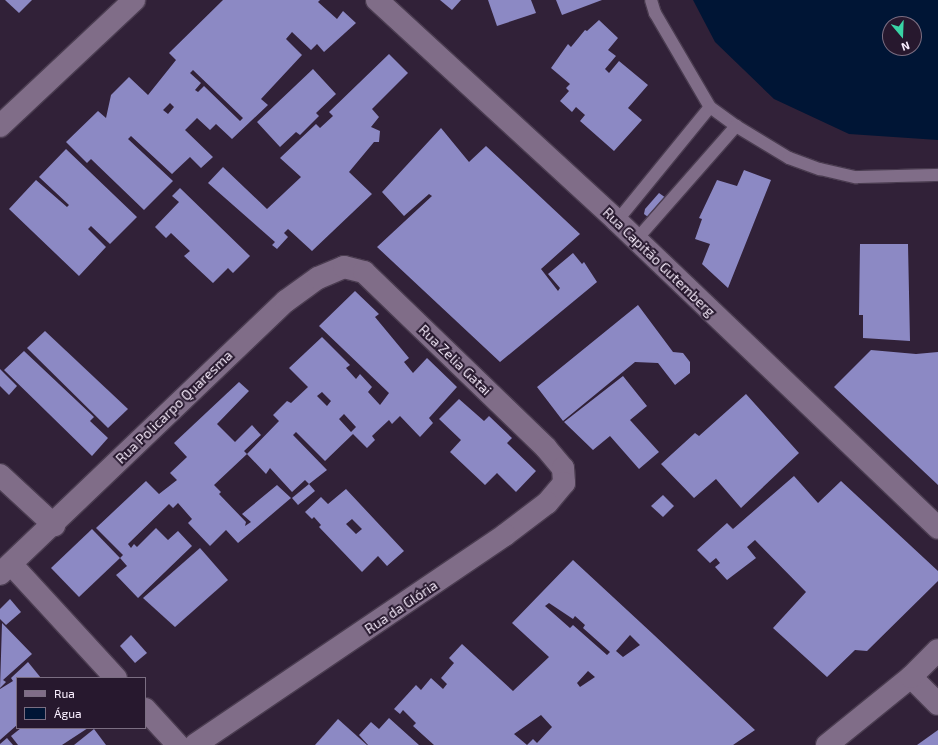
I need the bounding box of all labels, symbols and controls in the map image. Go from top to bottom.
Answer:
north arrow [882,16,922,56]
text: N [900,39,912,54]
street label: Rua Capitão Gutemberg [599,204,719,320]
street label: Rua Zelia Gatai [415,321,495,399]
street label: Rua Policarpo Quaresma [112,347,236,467]
street label: Rua da Glória [362,577,440,637]
legend [16,677,146,729]
text: Rua [54,686,75,700]
text: Água [54,706,82,720]

